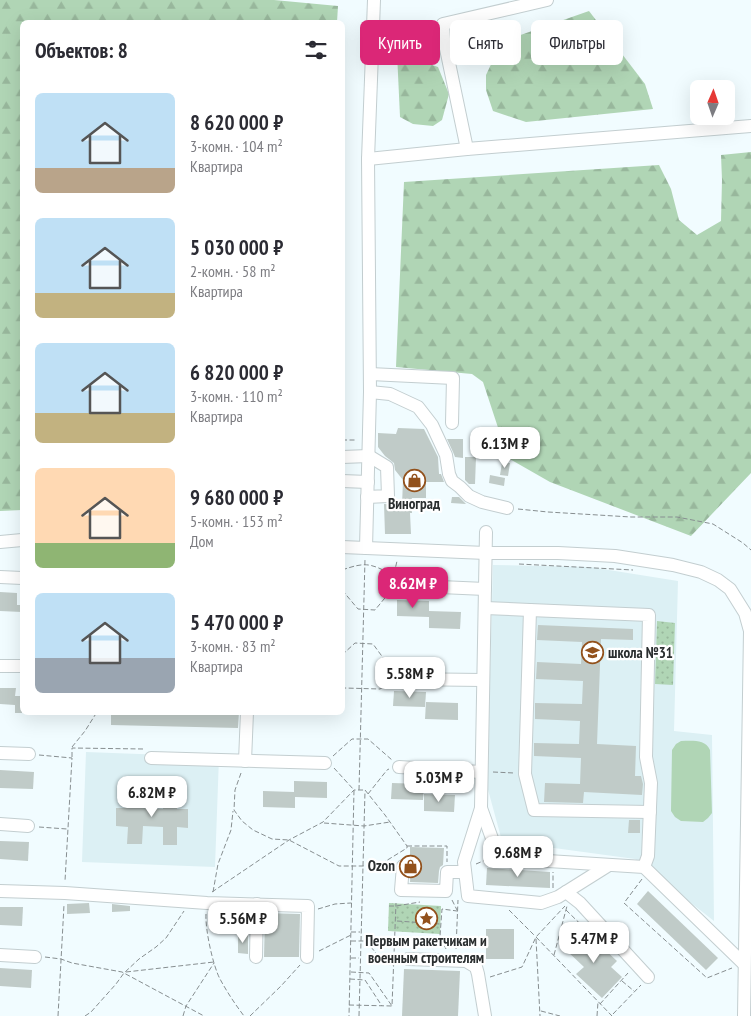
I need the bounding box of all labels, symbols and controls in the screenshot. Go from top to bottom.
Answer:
chip: Купить [360,20,440,65]
chip: Снять [450,20,521,65]
chip: Фильтры [531,20,623,65]
icon: filters [302,36,330,64]
text: Объектов: 8 [35,37,128,64]
north arrow [690,80,735,125]
map controls [690,80,735,125]
text: 8 620 000 ₽ [190,109,283,136]
icon: home [75,113,135,173]
text: 3-комн. · 104 m² [190,136,283,156]
text: Квартира [190,156,243,176]
text: 5 030 000 ₽ [190,234,283,261]
icon: home [75,238,135,298]
text: 2-комн. · 58 m² [190,261,276,281]
text: Квартира [190,281,243,301]
text: 6 820 000 ₽ [190,359,283,386]
icon: home [75,363,135,423]
text: 3-комн. · 110 m² [190,386,283,406]
text: Квартира [190,406,243,426]
pin: 6.13M ₽ [459,426,551,469]
text: 6.13M ₽ [481,433,529,453]
shop icon: Виноград [402,469,426,493]
text: 9 680 000 ₽ [190,484,283,511]
icon: home [75,488,135,548]
place label: Виноград [388,494,440,513]
text: 5-комн. · 153 m² [190,511,283,531]
text: Дом [190,531,214,551]
pin: 8.62M ₽ [367,566,459,609]
text: 8.62M ₽ [389,573,437,593]
text: 5 470 000 ₽ [190,609,283,636]
icon: home [75,613,135,673]
text: 3-комн. · 83 m² [190,636,276,656]
school or university icon: школа №31 [580,641,604,665]
place label: школа №31 [608,643,673,662]
text: Квартира [190,656,243,676]
pin: 5.58M ₽ [364,656,456,699]
text: 5.58M ₽ [386,663,434,683]
pin: 5.03M ₽ [393,760,485,803]
text: 5.03M ₽ [415,767,463,787]
pin: 6.82M ₽ [106,776,198,818]
text: 6.82M ₽ [128,782,176,802]
pin: 9.68M ₽ [472,836,564,878]
text: 9.68M ₽ [494,842,542,862]
shop icon: Ozon [399,854,423,878]
place label: Ozon [368,856,395,875]
pin: 5.56M ₽ [197,902,289,944]
place icon: Первым ракетчикам и военным строителям [414,906,438,930]
text: 5.56M ₽ [219,908,267,928]
pin: 5.47M ₽ [548,922,640,964]
text: 5.47M ₽ [570,928,618,948]
place label: Первым ракетчикам и военным строителям [365,931,487,967]

